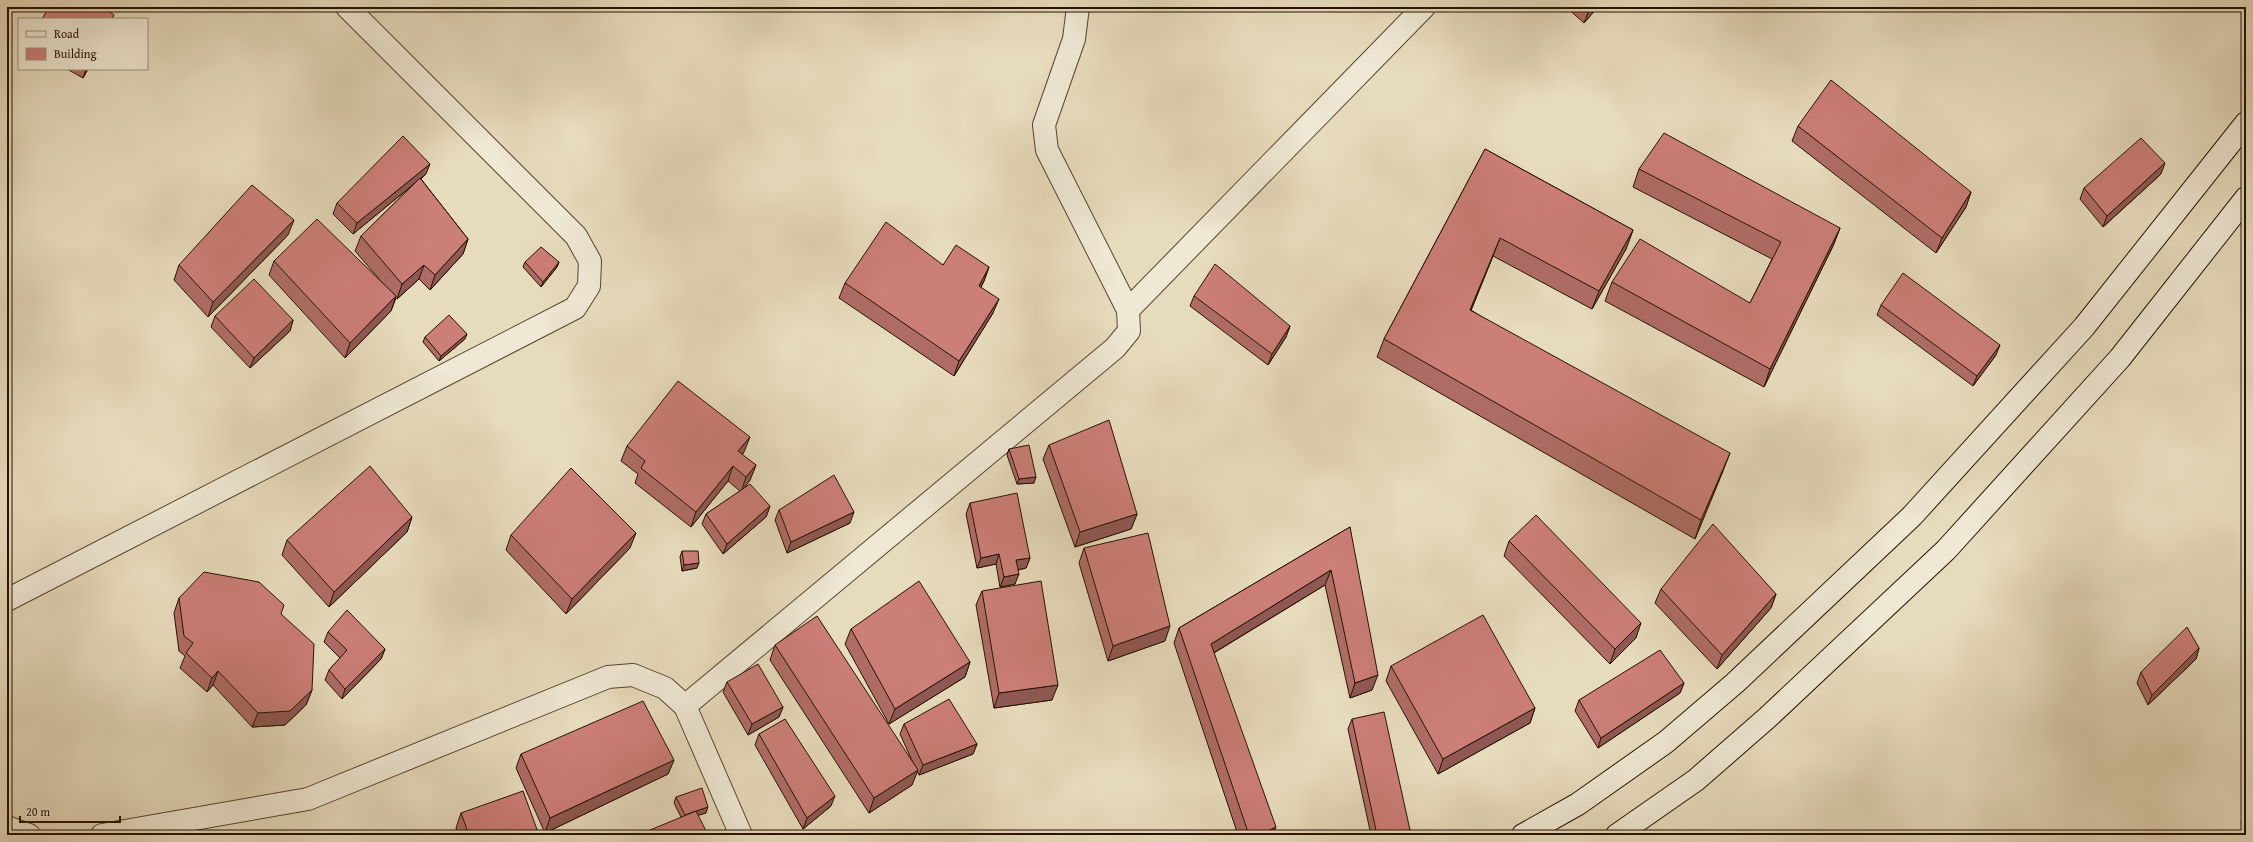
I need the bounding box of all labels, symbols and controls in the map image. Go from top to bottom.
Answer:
legend [18,18,148,70]
text: Road [54,25,80,42]
text: Building [54,45,97,62]
scale bar [20,798,120,824]
text: 20 m [26,803,50,820]

